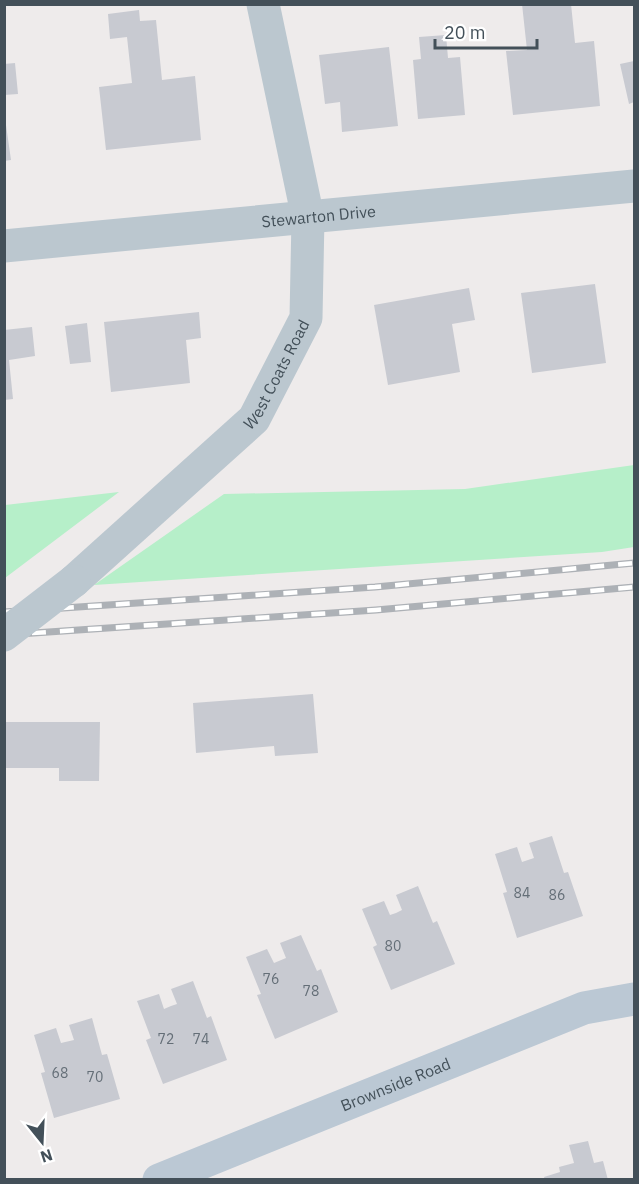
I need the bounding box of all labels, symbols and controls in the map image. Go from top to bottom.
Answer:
scale bar [435,12,537,50]
text: 20 m [444,21,486,44]
street label: Stewarton Drive [260,201,377,231]
street label: West Coats Road [239,316,313,434]
house number: 84 [514,884,530,902]
house number: 86 [549,886,565,904]
house number: 80 [385,937,401,955]
house number: 76 [263,970,279,988]
house number: 78 [303,982,319,1000]
house number: 72 [158,1030,174,1048]
house number: 74 [193,1030,209,1048]
street label: Brownside Road [337,1053,453,1116]
house number: 68 [52,1064,68,1082]
house number: 70 [87,1068,103,1086]
north arrow [12,1112,72,1172]
text: N [38,1145,55,1168]

